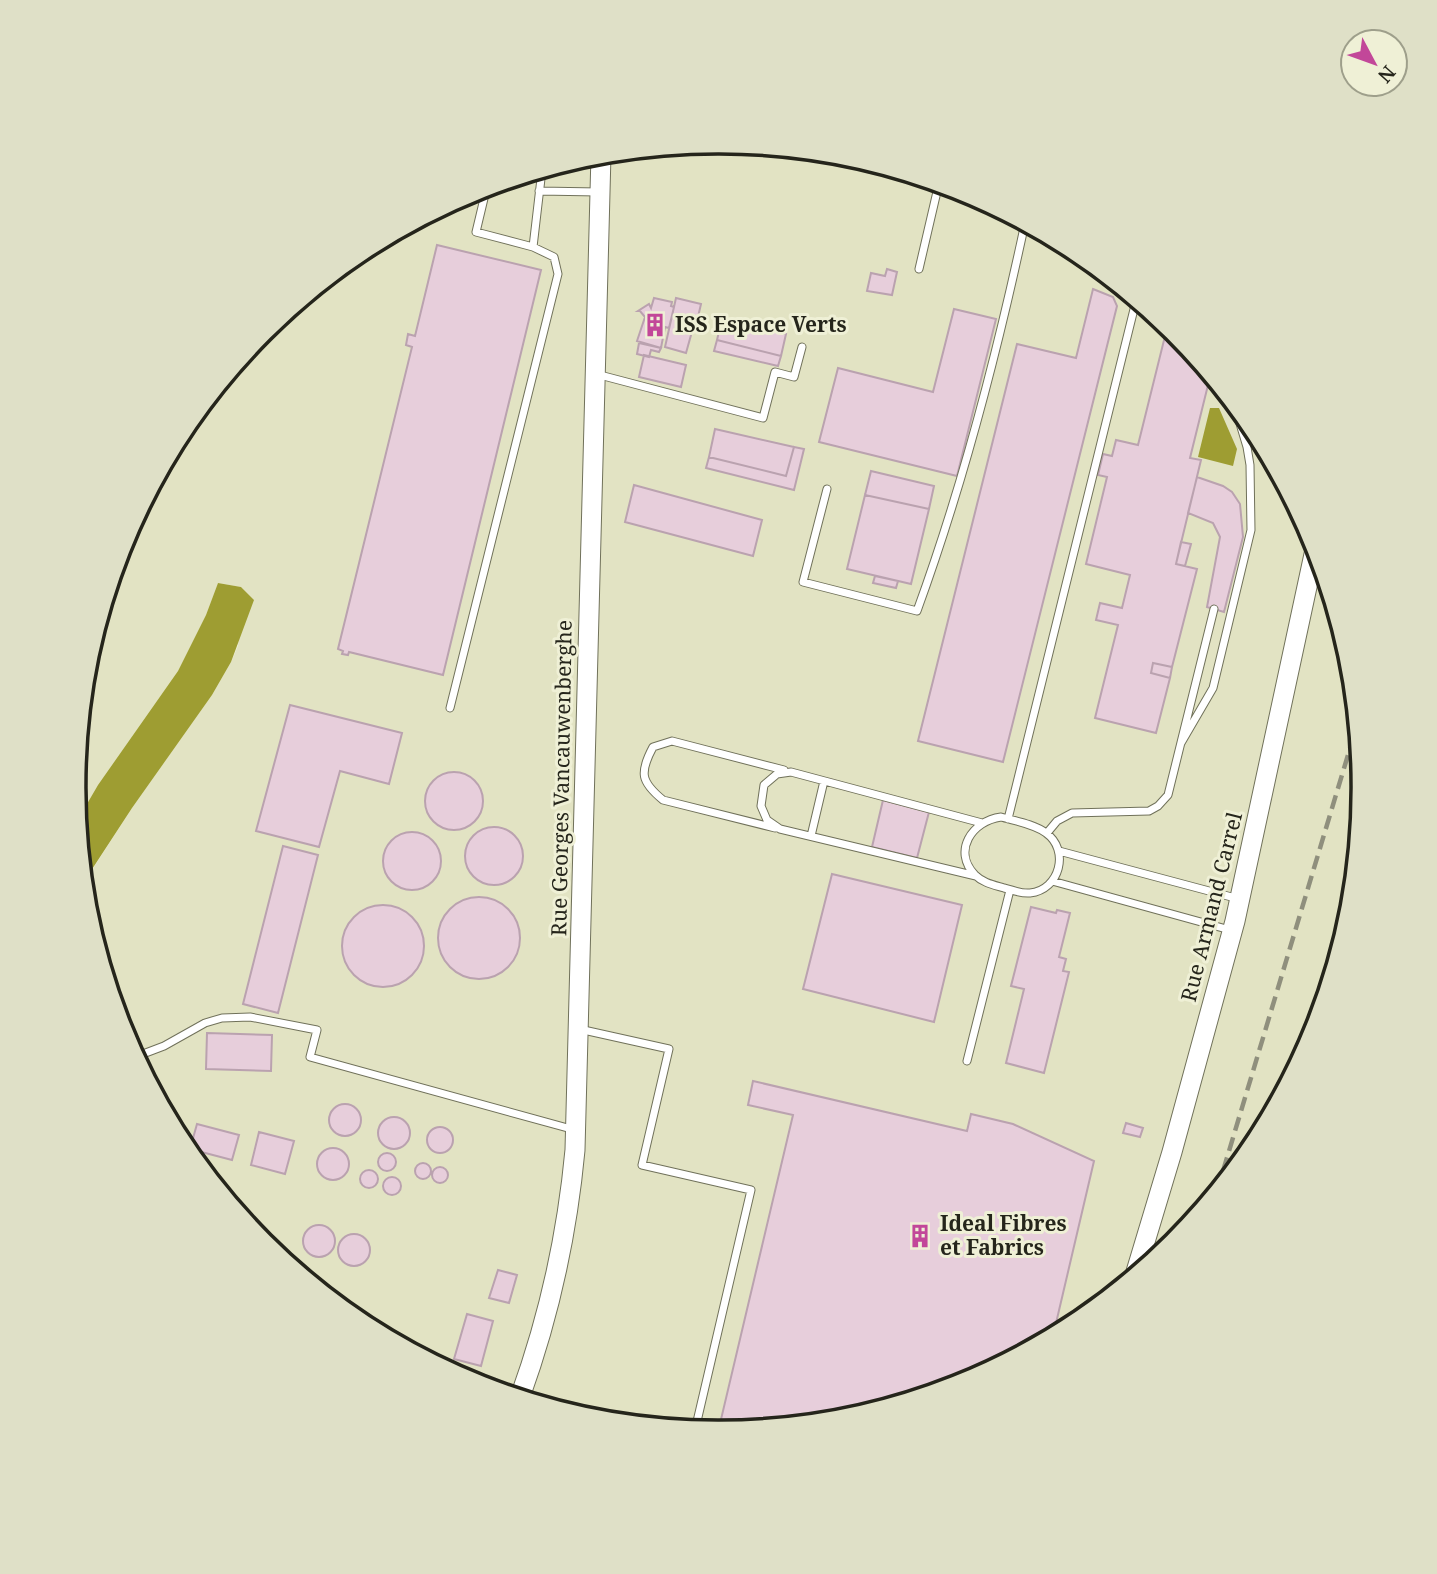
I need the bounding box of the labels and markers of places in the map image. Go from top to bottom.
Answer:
place label: ISS Espace Verts [675,310,847,338]
building icon: ISS Espace Verts [641,311,669,339]
place label: Ideal Fibres et Fabrics [940,1209,1067,1261]
building icon: Ideal Fibres et Fabrics [906,1222,934,1250]

